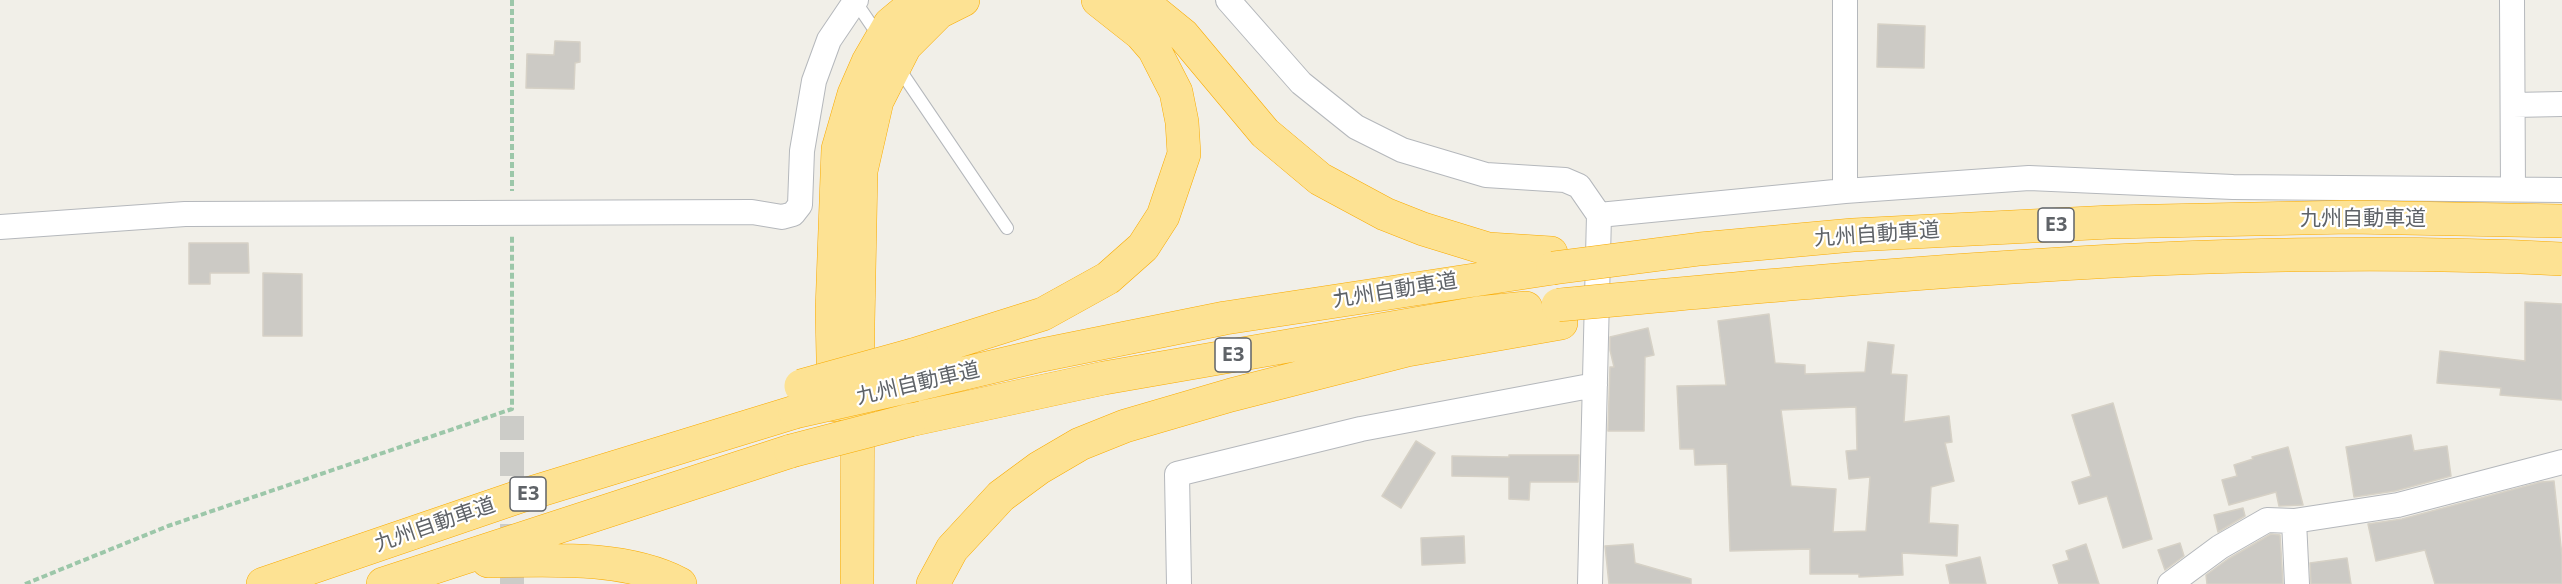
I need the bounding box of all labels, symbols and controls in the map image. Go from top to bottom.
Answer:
street label: 九州自動車道 [2300,206,2426,232]
road number: E3 [2038,208,2074,242]
street label: 九州自動車道 [1813,218,1941,252]
street label: 九州自動車道 [1331,269,1459,313]
road number: E3 [1215,338,1251,372]
street label: 九州自動車道 [854,358,982,410]
road number: E3 [510,477,546,511]
street label: 九州自動車道 [371,493,499,557]

